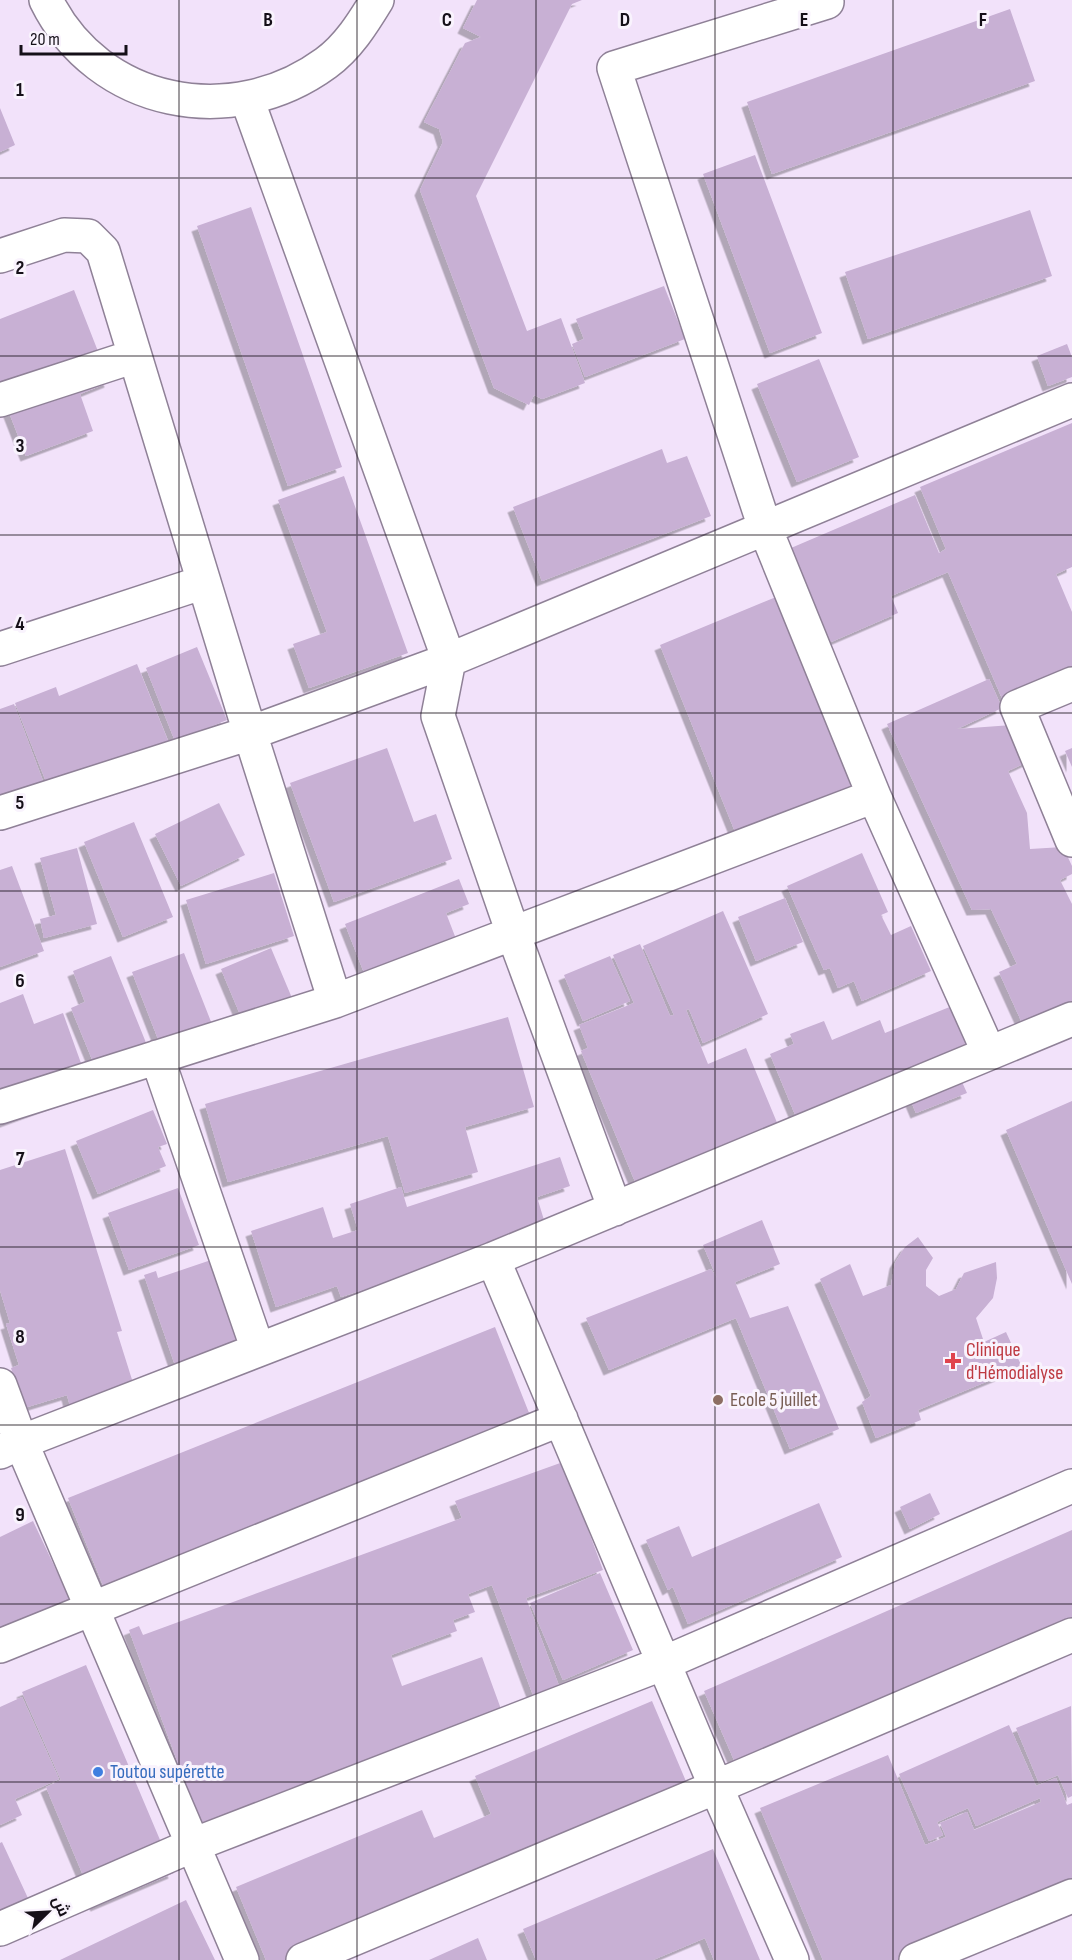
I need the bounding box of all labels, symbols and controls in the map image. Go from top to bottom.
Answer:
text: B [263,8,273,32]
text: C [442,8,452,32]
text: D [620,8,630,32]
text: E [800,8,808,32]
text: F [979,8,987,32]
scale bar [21,18,126,56]
text: 20 m [30,29,60,50]
text: 1 [16,78,24,102]
text: 2 [16,256,24,280]
text: 3 [16,434,25,458]
text: 4 [15,612,25,636]
text: 5 [16,791,25,815]
text: 6 [15,969,25,993]
text: 7 [16,1147,25,1171]
text: 8 [15,1325,25,1349]
place label: Clinique d'Hémodialyse [966,1338,1063,1385]
marker: Clinique d'Hémodialyse [944,1352,962,1370]
place label: Ecole 5 juillet [730,1388,818,1412]
marker: Ecole 5 juillet [711,1393,725,1407]
text: 9 [15,1503,25,1527]
place label: Toutou supérette [110,1760,225,1784]
marker: Toutou supérette [91,1765,105,1779]
north arrow [18,1882,78,1942]
text: ش [47,1893,73,1920]

